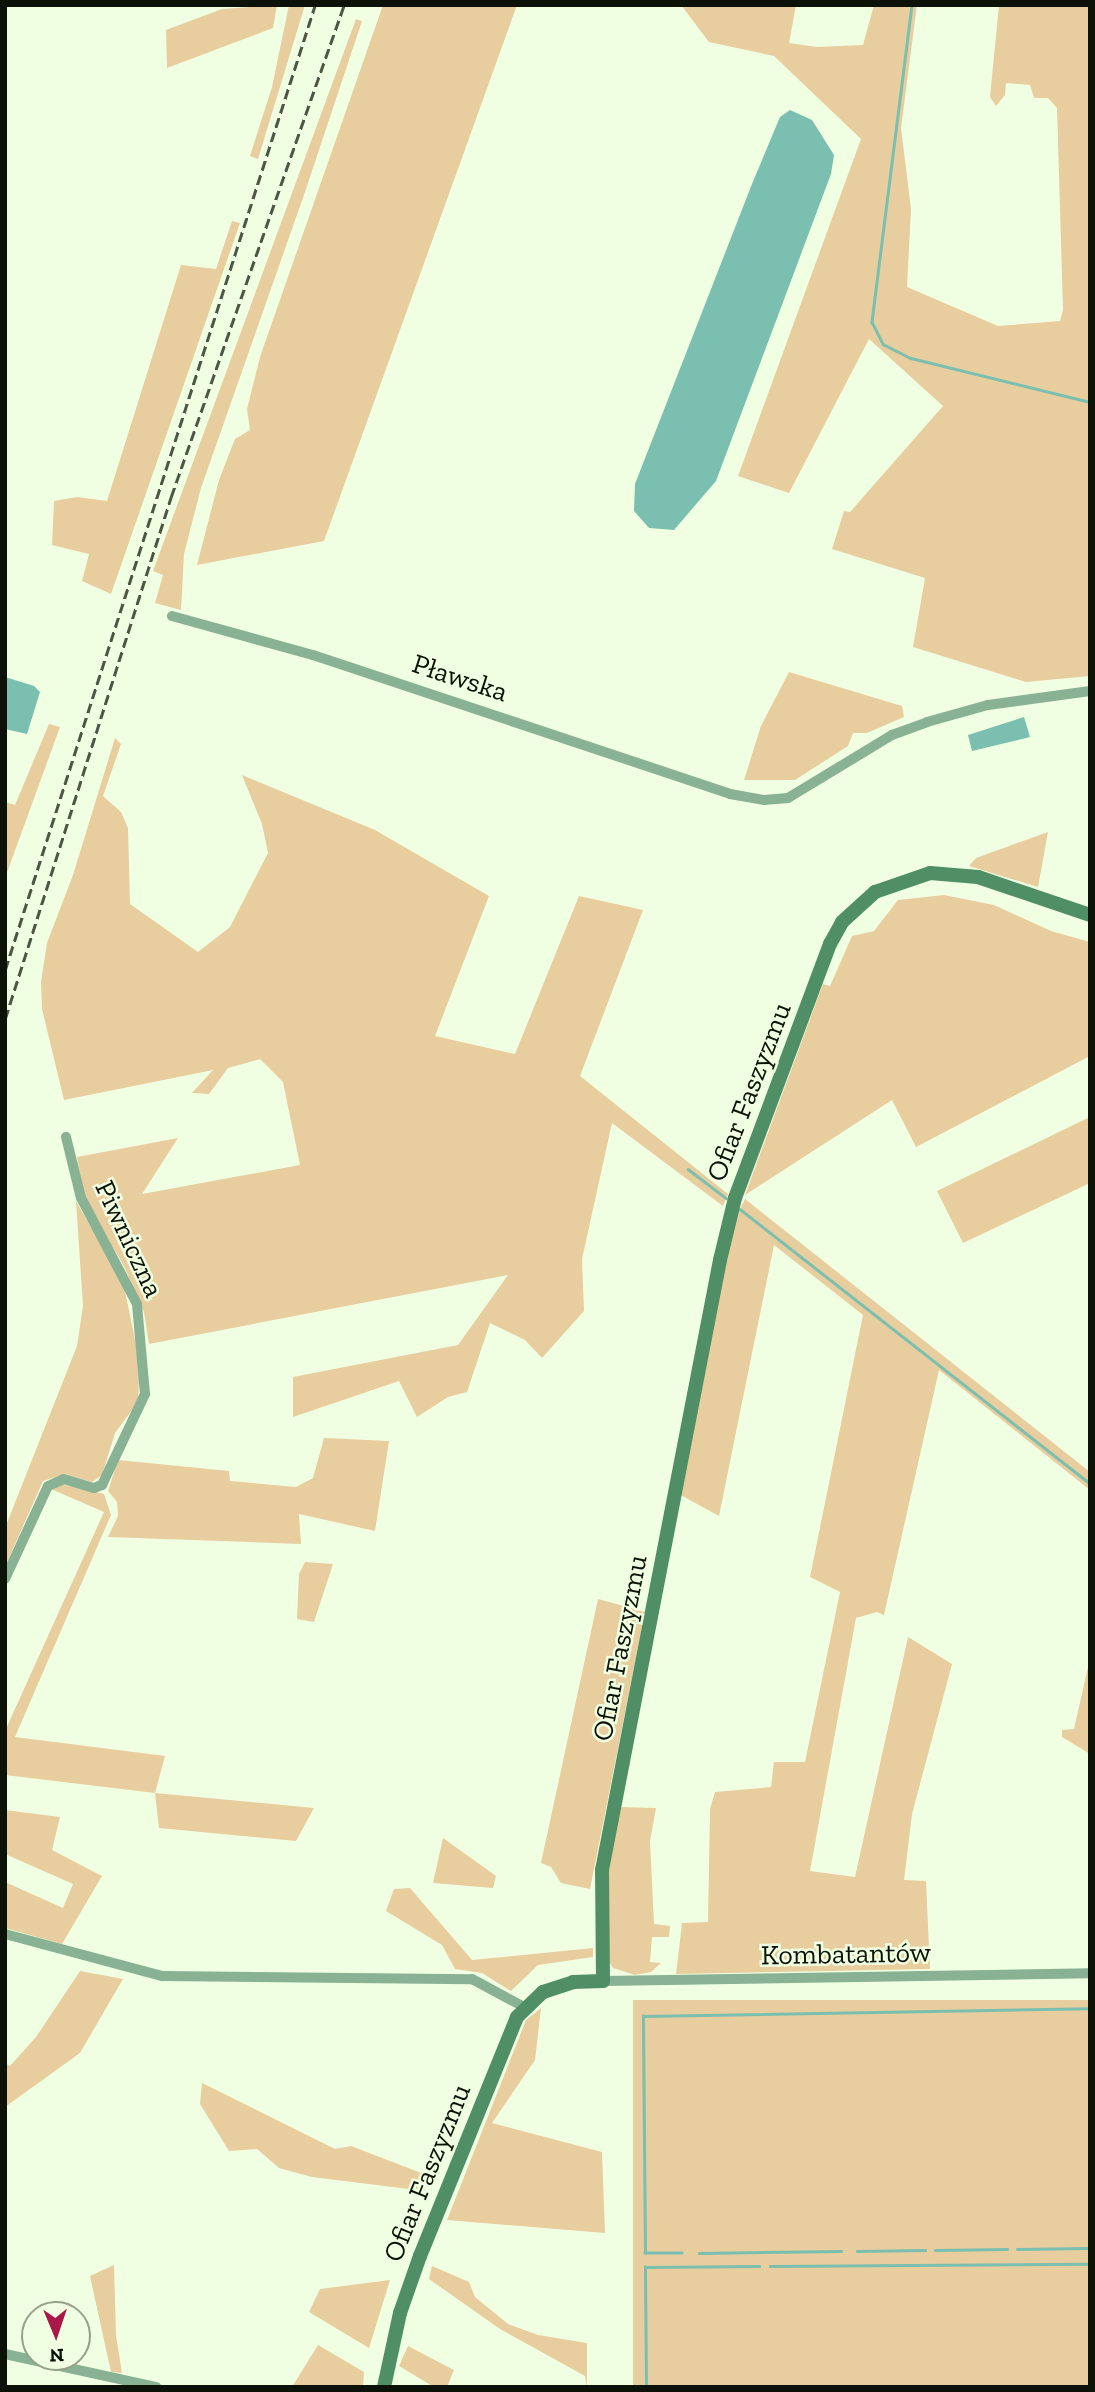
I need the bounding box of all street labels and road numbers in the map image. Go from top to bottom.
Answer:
street label: Pławska [408,647,512,709]
street label: Ofiar Faszyzmu [699,998,799,1186]
street label: Piwniczna [87,1176,171,1302]
street label: Ofiar Faszyzmu [585,1552,655,1744]
street label: Kombatantów [761,1936,931,1972]
street label: Ofiar Faszyzmu [376,2079,478,2267]

